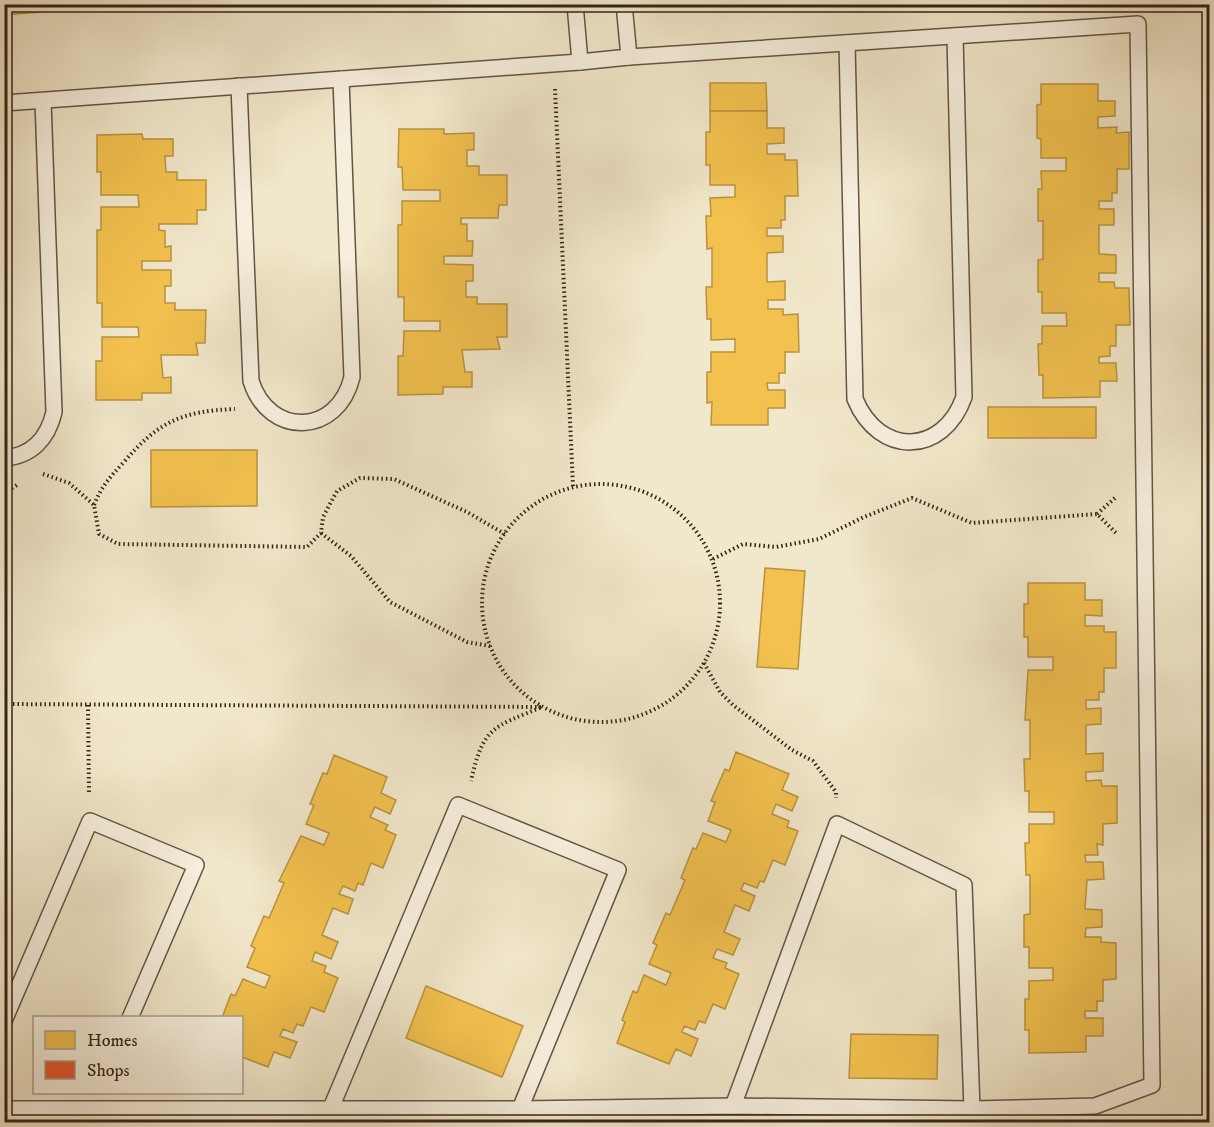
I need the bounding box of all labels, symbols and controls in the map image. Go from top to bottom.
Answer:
legend [33,1016,243,1094]
text: Homes [87,1030,138,1052]
text: Shops [87,1060,130,1082]

